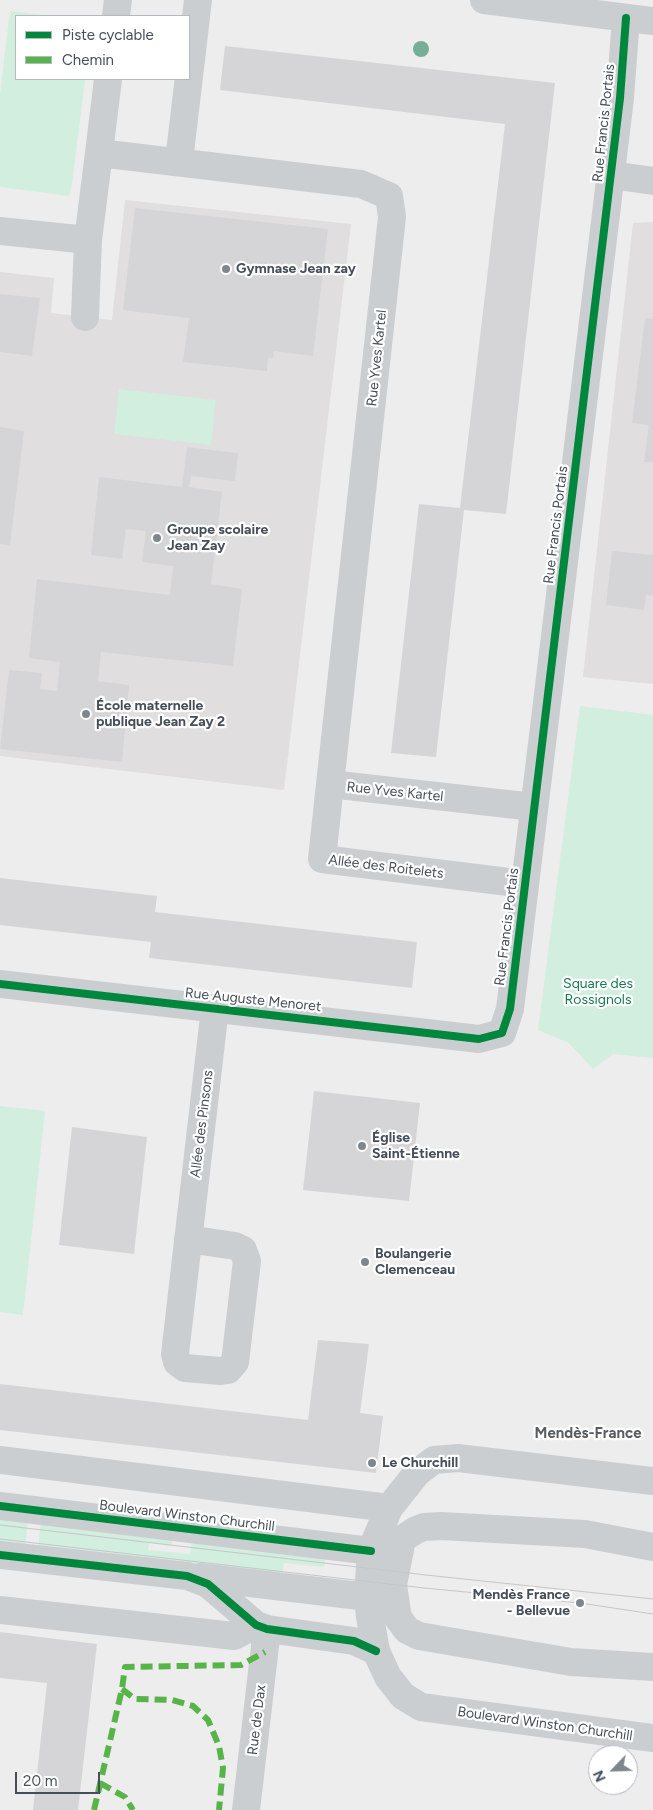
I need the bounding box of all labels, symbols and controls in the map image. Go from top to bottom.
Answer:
legend [15,15,190,80]
text: Piste cyclable [62,26,154,44]
text: Chemin [62,51,114,69]
street label: Rue Francis Portais [589,63,619,183]
place label: Gymnase Jean zay [236,261,356,277]
marker: Gymnase Jean zay [220,263,232,275]
street label: Rue Yves Kartel [364,309,390,407]
street label: Rue Francis Portais [540,465,572,585]
place label: Groupe scolaire Jean Zay [167,522,268,554]
marker: Groupe scolaire Jean Zay [151,532,163,544]
place label: École maternelle publique Jean Zay 2 [96,698,225,730]
marker: École maternelle publique Jean Zay 2 [80,708,92,720]
street label: Rue Yves Kartel [346,779,444,805]
street label: Allée des Roitelets [328,852,444,882]
street label: Rue Francis Portais [491,867,523,987]
park label: Square des Rossignols [563,976,633,1009]
street label: Rue Auguste Menoret [184,984,322,1016]
street label: Allée des Pinsons [187,1069,217,1179]
place label: Église Saint-Étienne [372,1130,460,1162]
marker: Église Saint-Étienne [356,1140,368,1152]
place label: Boulangerie Clemenceau [375,1246,455,1278]
marker: Boulangerie Clemenceau [359,1256,371,1268]
district label: Mendès-France [535,1425,641,1443]
place label: Le Churchill [382,1455,458,1471]
marker: Le Churchill [366,1457,378,1469]
street label: Boulevard Winston Churchill [98,1497,276,1535]
place label: Mendès France - Bellevue [473,1587,570,1620]
marker: Mendès France - Bellevue [574,1597,586,1609]
street label: Rue de Dax [244,1684,270,1756]
street label: Boulevard Winston Churchill [456,1703,634,1745]
north arrow [588,1745,638,1795]
scale bar [18,1762,102,1794]
text: N [590,1768,610,1784]
text: 20 m [23,1772,57,1790]

